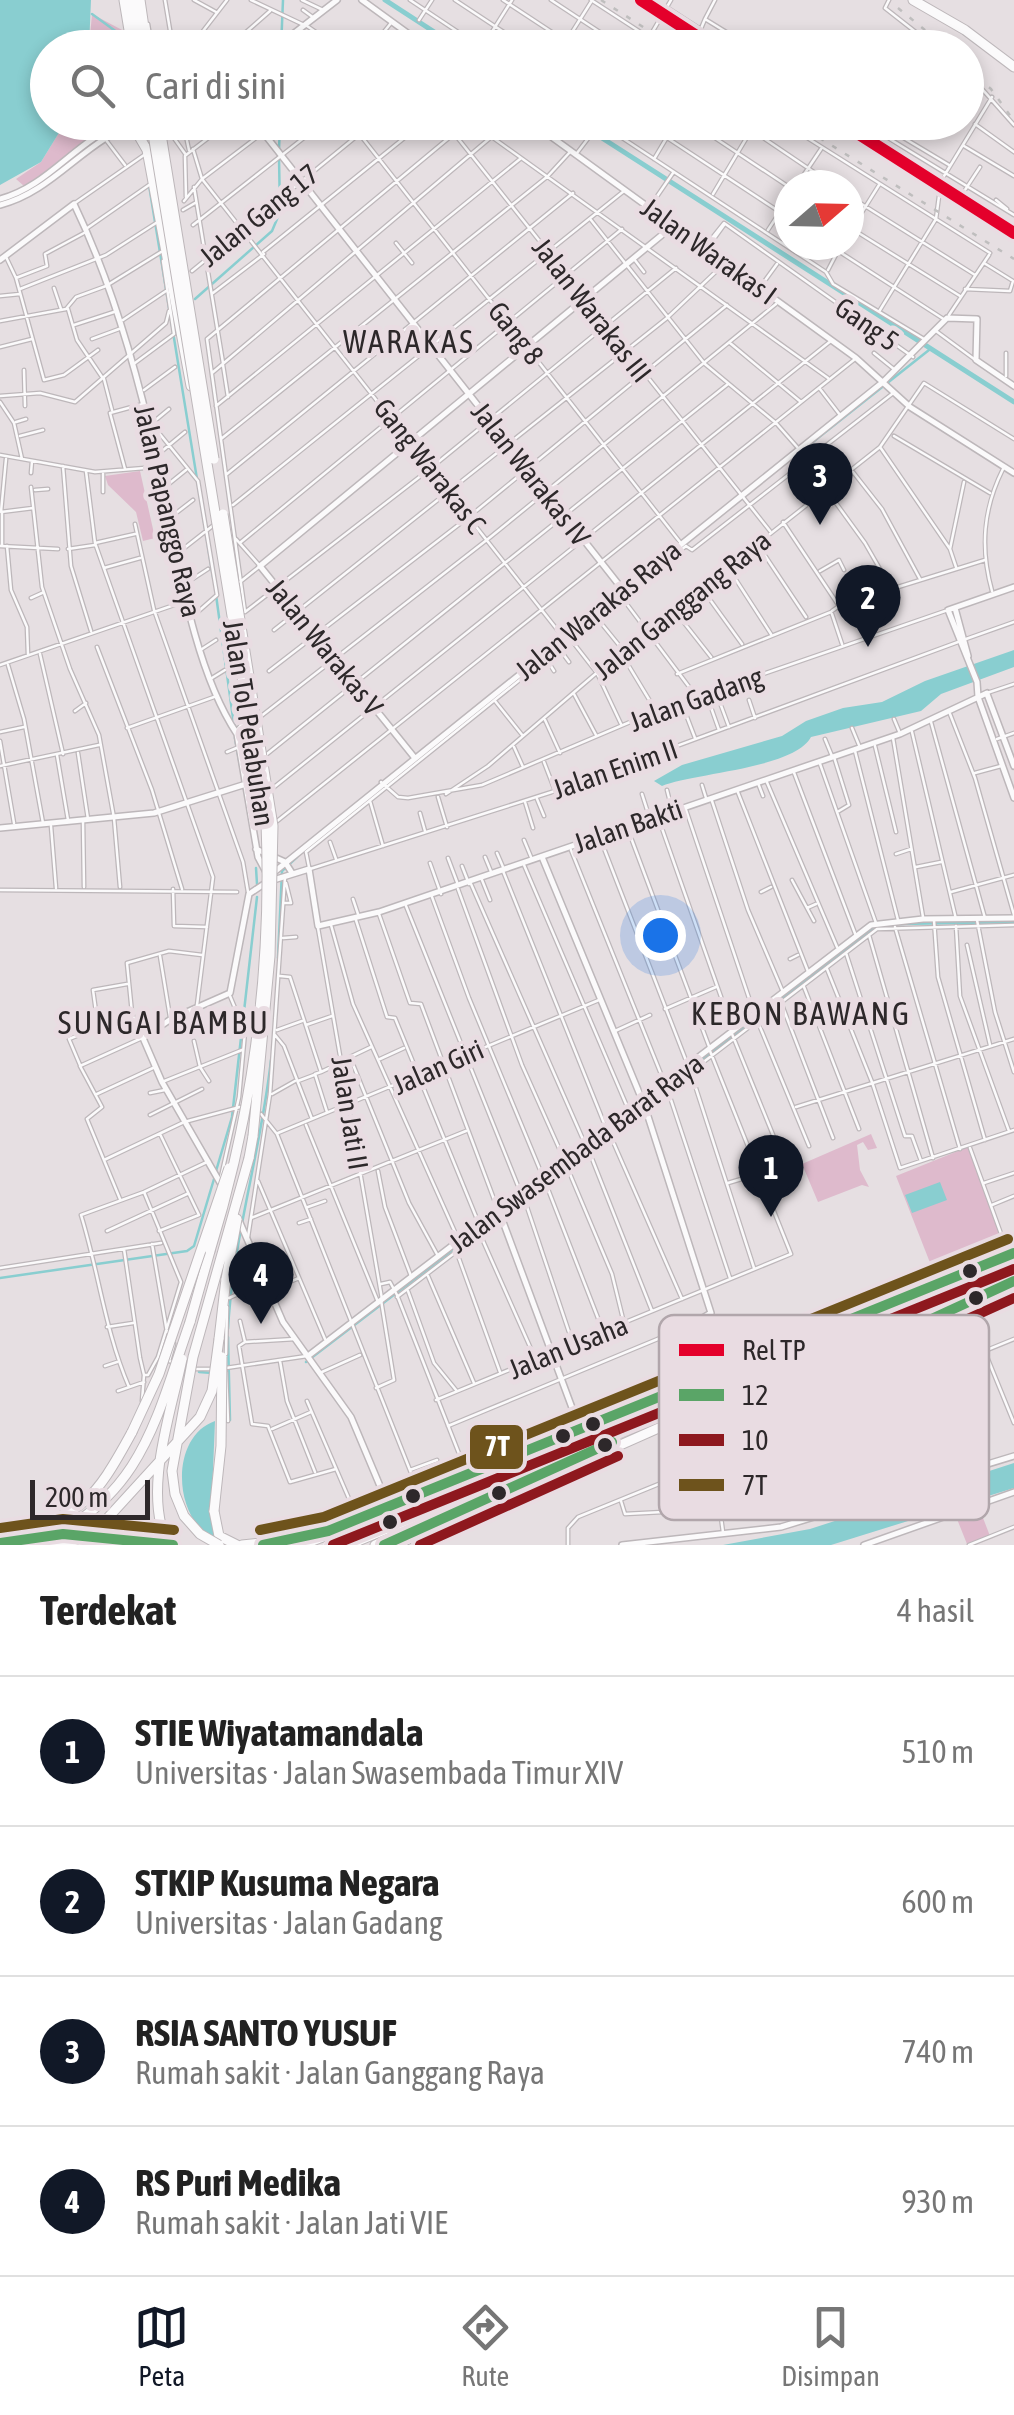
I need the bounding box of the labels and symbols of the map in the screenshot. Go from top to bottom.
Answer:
street label: Jalan Gang 17 [193,157,325,273]
north arrow [774,170,864,260]
street label: Jalan Warakas I [635,191,783,311]
street label: Jalan Warakas III [526,232,658,388]
street label: Gang 5 [829,291,905,357]
street label: Gang 8 [482,295,550,371]
district label: WARAKAS [343,323,475,360]
street label: Gang Warakas C [367,392,493,540]
street label: Jalan Warakas IV [465,396,597,552]
street label: Jalan Papanggo Raya [128,402,208,620]
pin: 3 [788,442,852,525]
street label: Jalan Ganggang Raya [587,524,777,686]
street label: Jalan Warakas Raya [509,534,687,686]
pin: 2 [836,564,900,647]
street label: Jalan Warakas V [260,572,390,722]
street label: Jalan Tol Pelabuhan [217,618,281,828]
street label: Jalan Gadang [625,660,767,738]
street label: Jalan Enim II [548,733,682,805]
street label: Jalan Bakti [569,792,687,860]
your location [635,910,686,961]
district label: KEBON BAWANG [691,995,911,1032]
district label: SUNGAI BAMBU [58,1004,270,1041]
street label: Jalan Giri [388,1033,488,1101]
street label: Jalan Swasembada Barat Raya [443,1047,709,1259]
street label: Jalan Jati II [325,1054,375,1172]
pin: 1 [738,1134,804,1217]
pin: 4 [228,1242,294,1324]
unlabelled marker [960,1261,980,1281]
unlabelled marker [966,1288,986,1308]
street label: Jalan Usaha [504,1309,632,1385]
legend [659,1315,989,1520]
text: Rel TP [742,1334,806,1366]
text: 12 [742,1379,768,1411]
unlabelled marker [583,1414,603,1434]
line badge: 7T [468,1423,525,1471]
text: 10 [742,1424,768,1456]
unlabelled marker [553,1426,573,1446]
text: 7T [484,1430,510,1462]
unlabelled marker [595,1435,615,1455]
text: 7T [742,1469,767,1501]
scale bar [30,1475,150,1520]
unlabelled marker [489,1483,509,1503]
unlabelled marker [403,1486,423,1506]
unlabelled marker [380,1512,400,1532]

